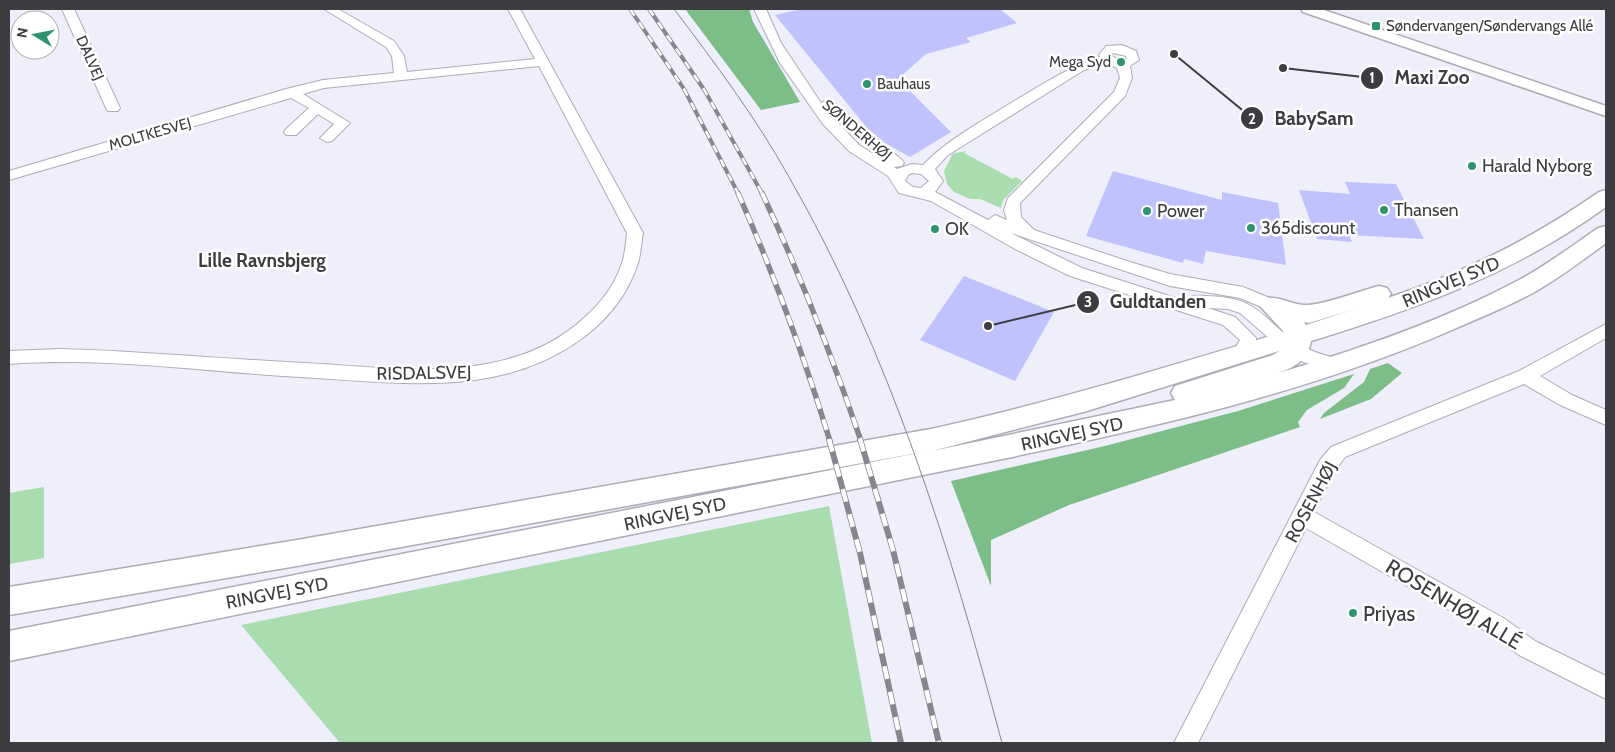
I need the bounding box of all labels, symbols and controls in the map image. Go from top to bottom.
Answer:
north arrow [10,10,60,60]
place label: Søndervangen/Søndervangs Allé [1386,17,1594,35]
marker: Søndervangen/Søndervangs Allé [1370,20,1382,32]
text: N [12,26,32,39]
street label: DALVEJ [72,33,108,83]
place label: Mega Syd [1049,53,1111,71]
marker: Mega Syd [1115,56,1127,68]
callout: Maxi Zoo [1359,61,1479,95]
text: Maxi Zoo [1395,66,1470,89]
text: 1 [1369,69,1375,87]
place label: Bauhaus [877,75,930,93]
marker: Bauhaus [861,78,873,90]
street label: SØNDERHØJ [819,96,895,164]
callout: BabySam [1239,101,1363,135]
text: BabySam [1274,107,1354,130]
text: 2 [1248,110,1256,128]
street label: MOLTKESVEJ [107,114,193,154]
place label: Harald Nyborg [1482,155,1593,177]
marker: Harald Nyborg [1466,160,1478,172]
place label: Thansen [1394,199,1459,221]
place label: Power [1157,200,1205,222]
marker: Thansen [1378,204,1390,216]
marker: Power [1141,205,1153,217]
place label: 365discount [1261,217,1355,239]
place label: OK [945,218,970,240]
marker: 365discount [1245,222,1257,234]
marker: OK [929,223,941,235]
district label: Lille Ravnsbjerg [198,249,326,272]
street label: RINGVEJ SYD [1399,252,1503,312]
callout: Guldtanden [1075,285,1216,319]
text: Guldtanden [1110,290,1206,313]
text: 3 [1084,293,1092,311]
street label: RISDALSVEJ [376,361,472,385]
street label: RINGVEJ SYD [1019,412,1125,456]
street label: ROSENHØJ [1280,458,1342,546]
street label: RINGVEJ SYD [622,492,728,536]
street label: ROSENHØJ ALLÉ [1381,554,1527,654]
street label: RINGVEJ SYD [224,572,330,614]
place label: Priyas [1363,601,1415,626]
marker: Priyas [1347,607,1359,619]

